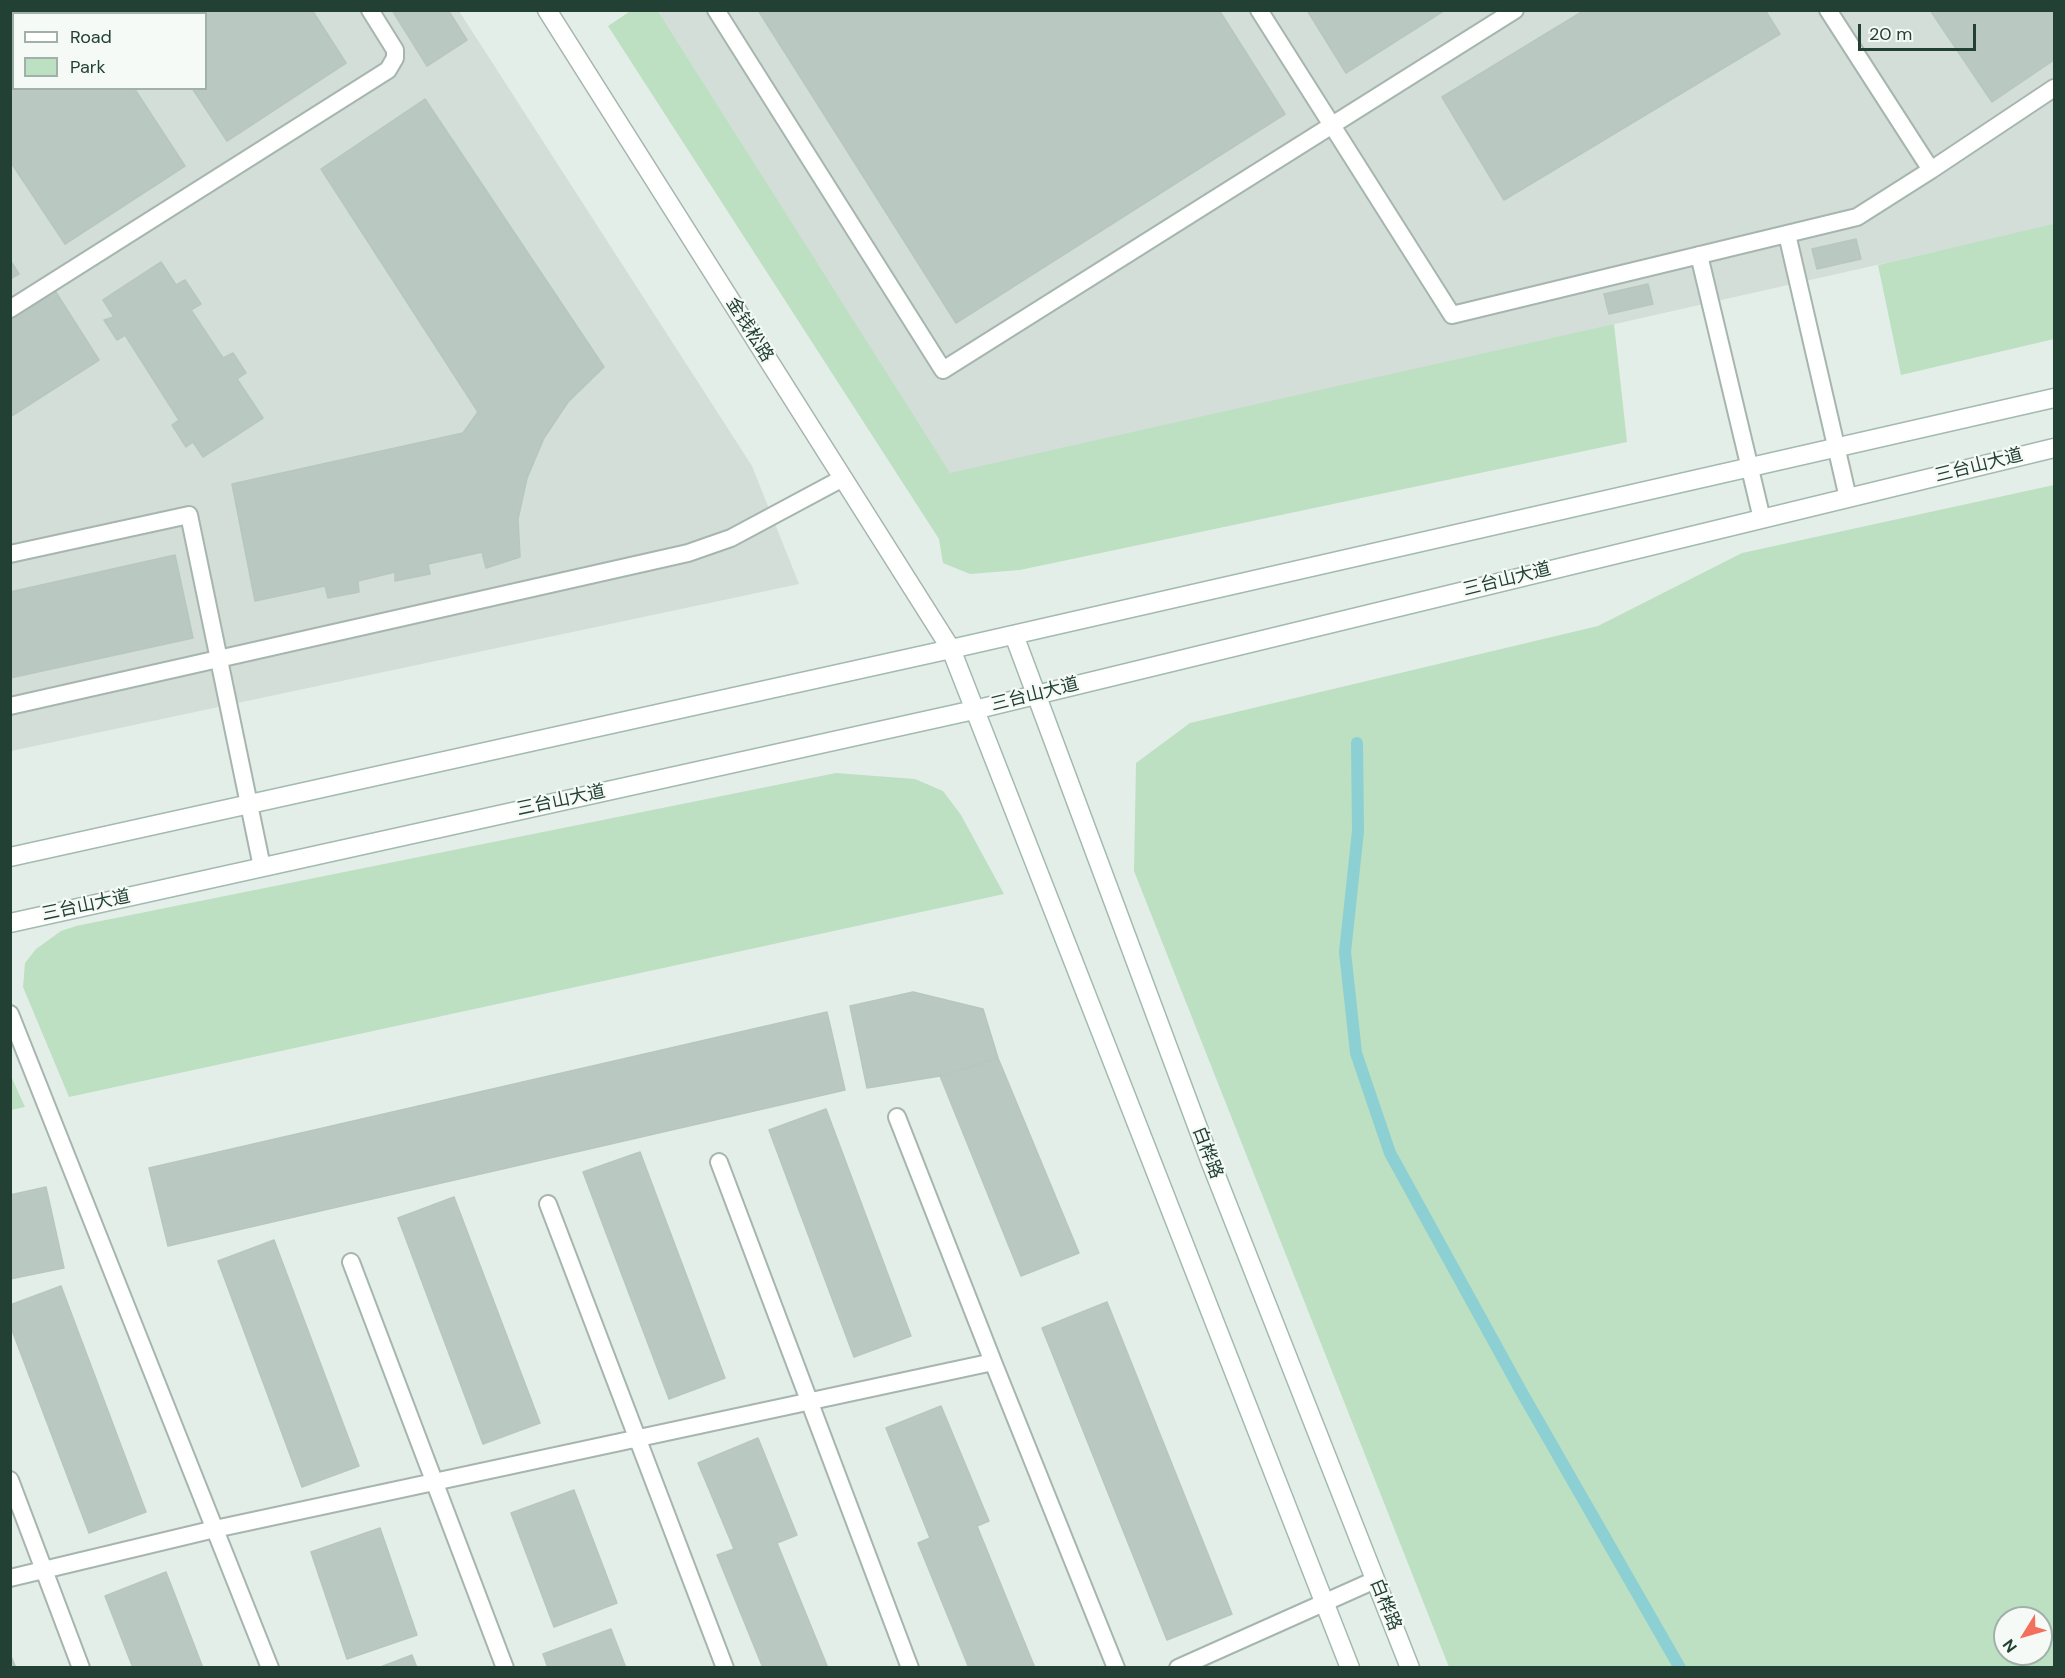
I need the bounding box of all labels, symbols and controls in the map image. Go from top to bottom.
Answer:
legend [12,12,207,90]
scale bar [1861,12,1980,50]
text: 20 m [1869,22,1912,46]
text: Road [70,25,112,49]
text: Park [70,55,106,79]
street label: 金钱松路 [721,294,777,366]
street label: 三台山大道 [1933,445,2025,487]
street label: 三台山大道 [1461,559,1553,601]
street label: 三台山大道 [989,674,1081,716]
street label: 三台山大道 [515,781,607,821]
street label: 三台山大道 [40,886,132,926]
street label: 白桦路 [1187,1124,1227,1182]
street label: 白桦路 [1365,1576,1405,1634]
north arrow [1993,1606,2053,1666]
text: N [1998,1635,2022,1657]

